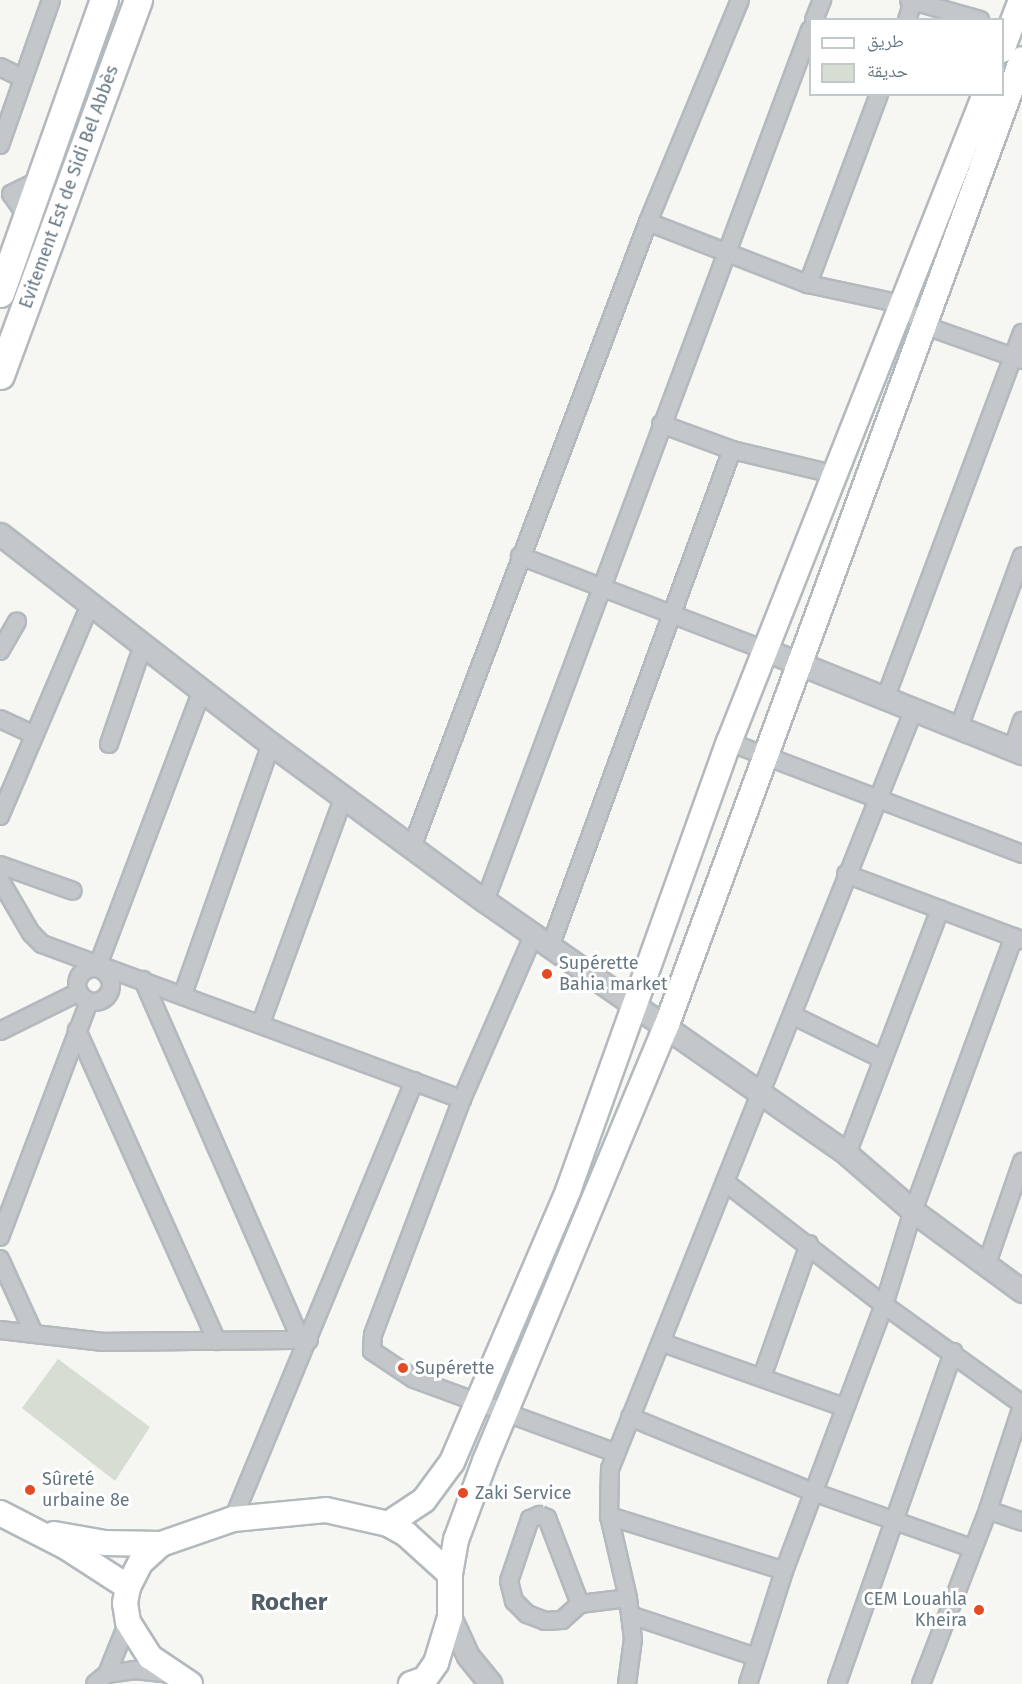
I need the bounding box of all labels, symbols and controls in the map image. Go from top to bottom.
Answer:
legend [809,18,1004,96]
text: طريق [867,30,904,52]
text: حديقة [867,60,908,82]
street label: Evitement Est de Sidi Bel Abbès [15,63,123,311]
place label: Supérette Bahia market [559,953,667,996]
marker: Supérette Bahia market [540,967,554,981]
place label: Supérette [415,1357,495,1379]
marker: Supérette [396,1361,410,1375]
place label: Sûreté urbaine 8e [42,1469,130,1512]
place label: Zaki Service [475,1482,572,1504]
marker: Sûreté urbaine 8e [23,1483,37,1497]
marker: Zaki Service [456,1486,470,1500]
district label: Rocher [251,1589,327,1617]
place label: CEM Louahla Kheira [864,1589,967,1632]
marker: CEM Louahla Kheira [972,1603,986,1617]

